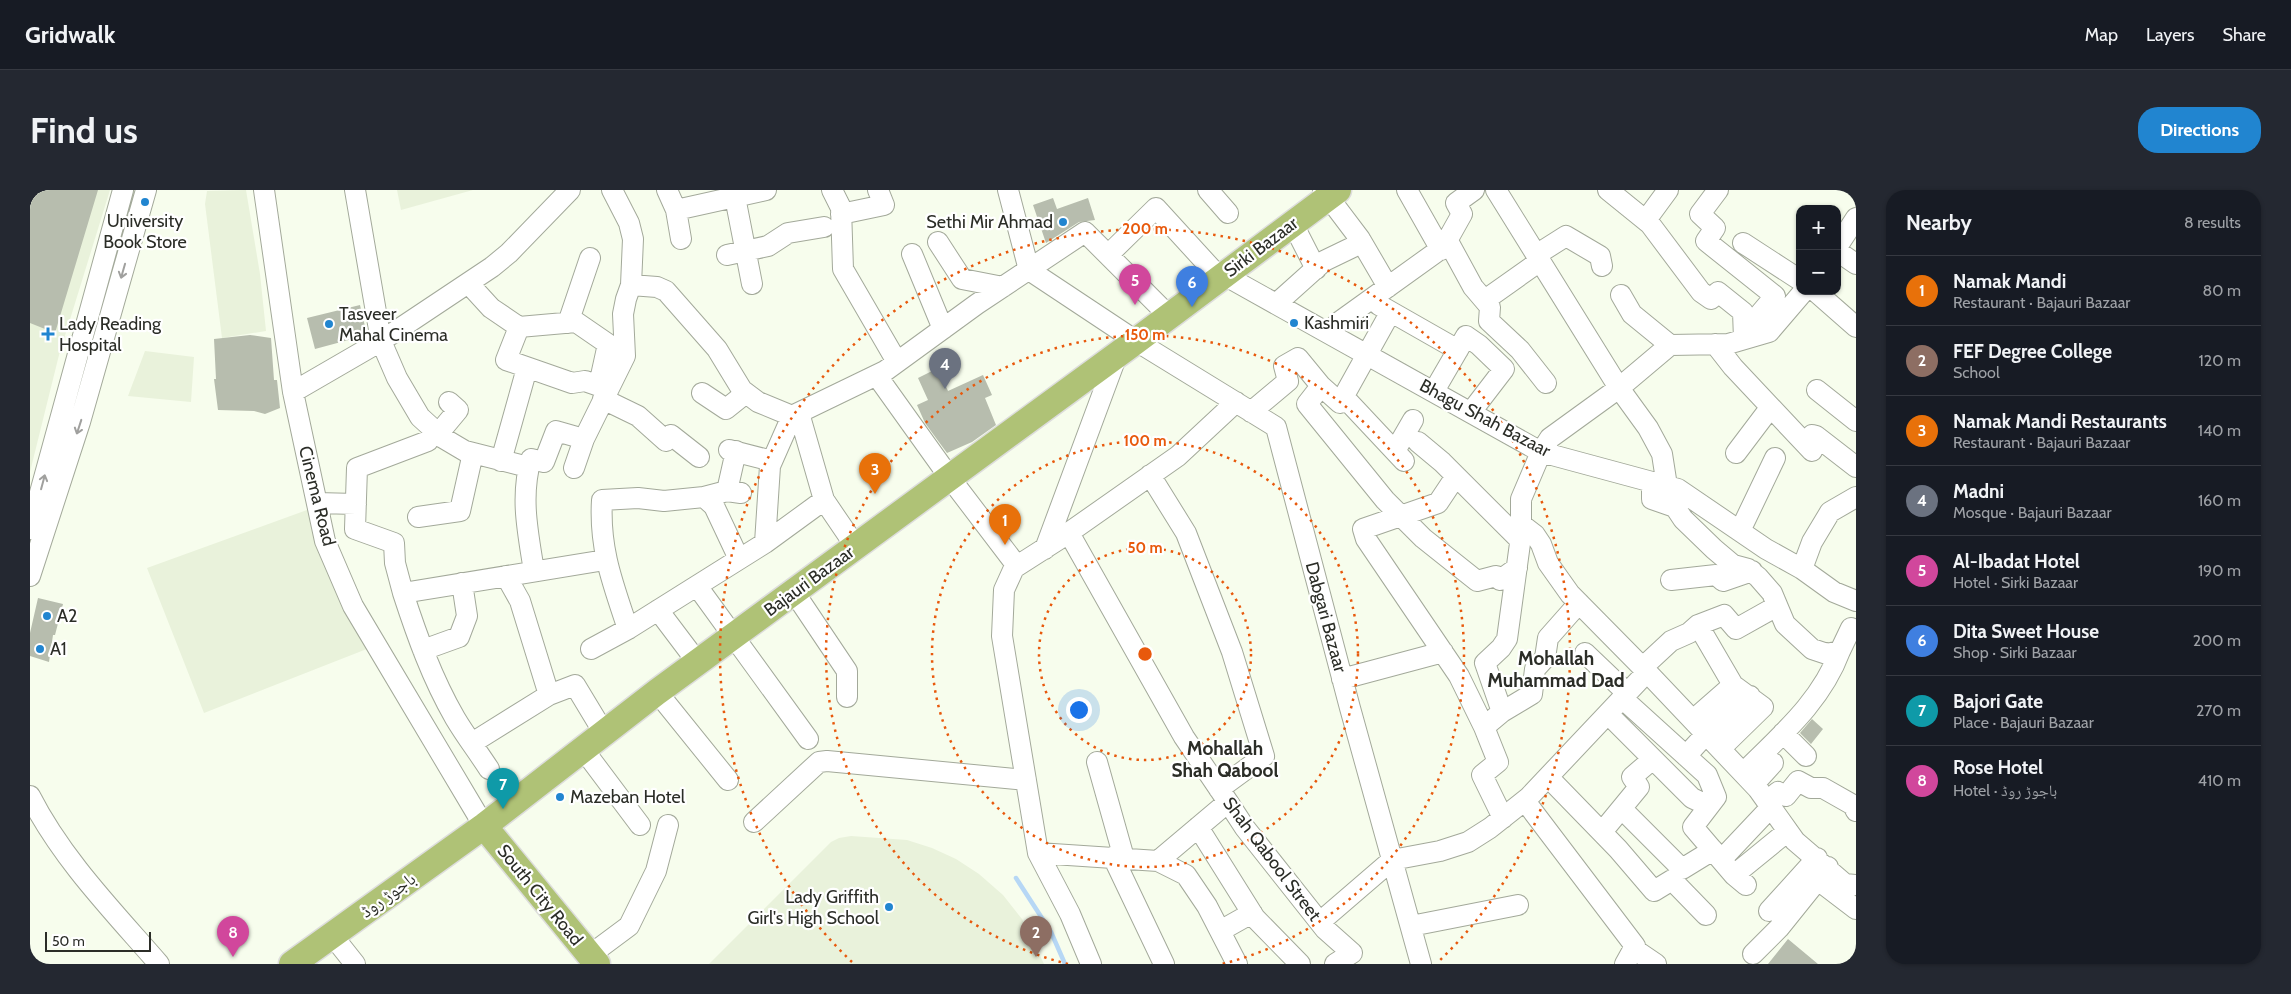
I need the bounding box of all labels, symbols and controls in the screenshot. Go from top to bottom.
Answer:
text: Gridwalk [25,20,115,49]
text: Map [2085,24,2118,46]
text: Layers [2146,24,2195,46]
text: Share [2223,24,2266,46]
button: Directions [2138,107,2261,153]
text: Find us [30,109,138,152]
marker: University Book Store [139,196,151,208]
map controls [1796,205,1841,295]
button: + [1796,205,1841,250]
place label: University Book Store [103,210,187,253]
text: Nearby [1906,210,1972,235]
place label: Sethi Mir Ahmad [926,211,1053,233]
street label: Sirki Bazaar [1220,212,1302,282]
text: 8 results [2184,213,2241,232]
marker: Sethi Mir Ahmad [1057,216,1069,228]
text: 200 m [1122,220,1168,238]
button: − [1796,250,1841,295]
one-way arrow [118,262,127,278]
pin: 5 [1119,264,1151,305]
pin: 6 [1176,266,1208,307]
text: Namak Mandi [1953,270,2066,293]
text: 1 [1919,281,1925,300]
text: 80 m [2203,281,2241,300]
text: Restaurant · Bajauri Bazaar [1953,293,2130,312]
place label: Tasveer Mahal Cinema [339,303,448,346]
place label: Kashmiri [1304,312,1369,334]
place label: Lady Reading Hospital [59,313,162,356]
marker: Kashmiri [1288,317,1300,329]
marker: Tasveer Mahal Cinema [323,318,335,330]
text: 150 m [1125,326,1165,344]
marker: Lady Reading Hospital [41,327,55,341]
text: FEF Degree College [1953,340,2112,363]
pin: 4 [929,348,961,389]
text: 2 [1918,351,1926,370]
text: 120 m [2199,351,2241,370]
text: School [1953,363,2000,382]
street label: Bhagu Shah Bazaar [1416,374,1554,462]
text: Namak Mandi Restaurants [1953,410,2167,433]
one-way arrow [73,419,83,435]
text: 3 [1918,421,1926,440]
text: 140 m [2198,421,2241,440]
text: 100 m [1123,432,1167,450]
text: Restaurant · Bajauri Bazaar [1953,433,2130,452]
street label: Cinema Road [294,444,340,548]
pin: 3 [859,453,891,494]
one-way arrow [39,475,48,491]
text: Madni [1953,480,2004,503]
text: 4 [1917,491,1927,510]
text: 160 m [2198,491,2241,510]
text: Mosque · Bajauri Bazaar [1953,503,2112,522]
pin: 1 [989,504,1021,545]
text: 50 m [1127,539,1163,557]
street label: Bajauri Bazaar [760,541,858,621]
text: Al-Ibadat Hotel [1953,550,2080,573]
street label: Dabgari Bazaar [1301,559,1351,675]
text: 5 [1918,561,1926,580]
text: 190 m [2198,561,2241,580]
text: Hotel · Sirki Bazaar [1953,573,2078,592]
place label: A2 [57,605,78,627]
marker: A2 [41,610,53,622]
text: Dita Sweet House [1953,620,2099,643]
text: 6 [1918,631,1927,650]
text: 200 m [2193,631,2241,650]
place label: A1 [50,638,67,660]
marker: A1 [34,643,46,655]
text: Shop · Sirki Bazaar [1953,643,2077,662]
centre of rings [1136,645,1154,663]
district label: Mohallah Muhammad Dad [1487,647,1625,692]
text: Bajori Gate [1953,690,2043,713]
your location [1066,697,1092,723]
text: 7 [1918,701,1926,720]
text: 270 m [2196,701,2241,720]
text: Place · Bajauri Bazaar [1953,713,2094,732]
district label: Mohallah Shah Qabool [1172,737,1278,782]
text: Rose Hotel [1953,756,2043,779]
pin: 7 [487,768,519,809]
text: 8 [1917,771,1927,790]
text: 410 m [2198,771,2241,790]
text: Hotel · باجوڑ روڈ [1953,781,2057,800]
place label: Mazeban Hotel [570,786,686,808]
marker: Mazeban Hotel [554,791,566,803]
street label: Shah Qabool Street [1218,793,1326,925]
street label: South City Road [493,840,587,950]
street label: باجوڑ روڈ [356,867,420,922]
place label: Lady Griffith Girl's High School [747,886,880,929]
marker: Lady Griffith Girl's High School [883,901,895,913]
pin: 8 [217,916,249,957]
pin: 2 [1020,916,1052,957]
scale bar [45,929,151,952]
text: 50 m [52,932,85,950]

